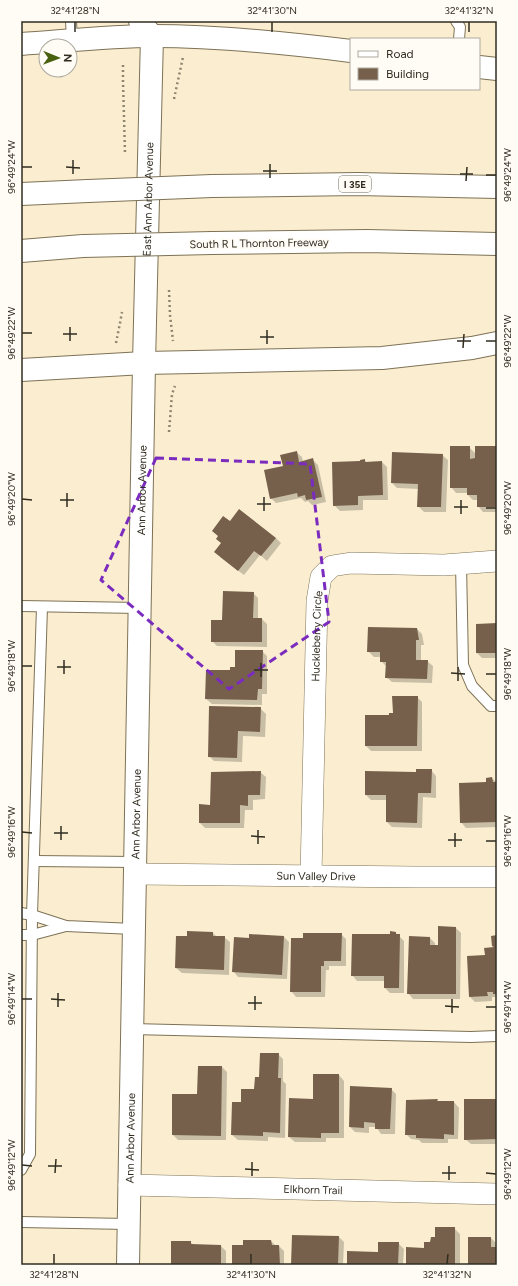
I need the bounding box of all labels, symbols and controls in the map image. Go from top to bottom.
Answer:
text: 32°41'28"N [50,4,100,17]
text: 32°41'30"N [247,4,297,17]
text: 32°41'32"N [444,4,494,17]
north arrow [38,38,78,78]
legend [350,38,480,90]
text: Road [386,47,414,61]
text: N [61,54,74,63]
text: Building [386,67,429,81]
text: 96°49'24"W [5,140,18,194]
street label: East Ann Arbor Avenue [141,142,156,257]
text: 96°49'24"W [501,148,514,202]
road number: I 35E [339,176,371,192]
street label: South R L Thornton Freeway [189,236,329,251]
text: 96°49'22"W [5,306,18,359]
text: 96°49'22"W [501,314,514,367]
street label: Ann Arbor Avenue [135,445,150,535]
text: 96°49'20"W [5,472,18,526]
text: 96°49'20"W [501,481,514,535]
street label: Huckleberry Circle [309,590,326,682]
text: 96°49'18"W [5,640,18,692]
text: 96°49'18"W [501,648,514,700]
street label: Ann Arbor Avenue [129,769,144,859]
text: 96°49'16"W [5,806,18,858]
text: 96°49'16"W [501,815,514,867]
street label: Sun Valley Drive [276,870,356,883]
text: 96°49'14"W [5,973,18,1025]
text: 96°49'14"W [501,981,514,1033]
street label: Ann Arbor Avenue [123,1093,138,1183]
text: 96°49'12"W [5,1139,18,1191]
text: 96°49'12"W [501,1148,514,1200]
street label: Elkhorn Trail [283,1183,343,1197]
text: 32°41'28"N [29,1268,79,1281]
text: 32°41'30"N [226,1268,276,1281]
text: 32°41'32"N [422,1268,472,1281]

